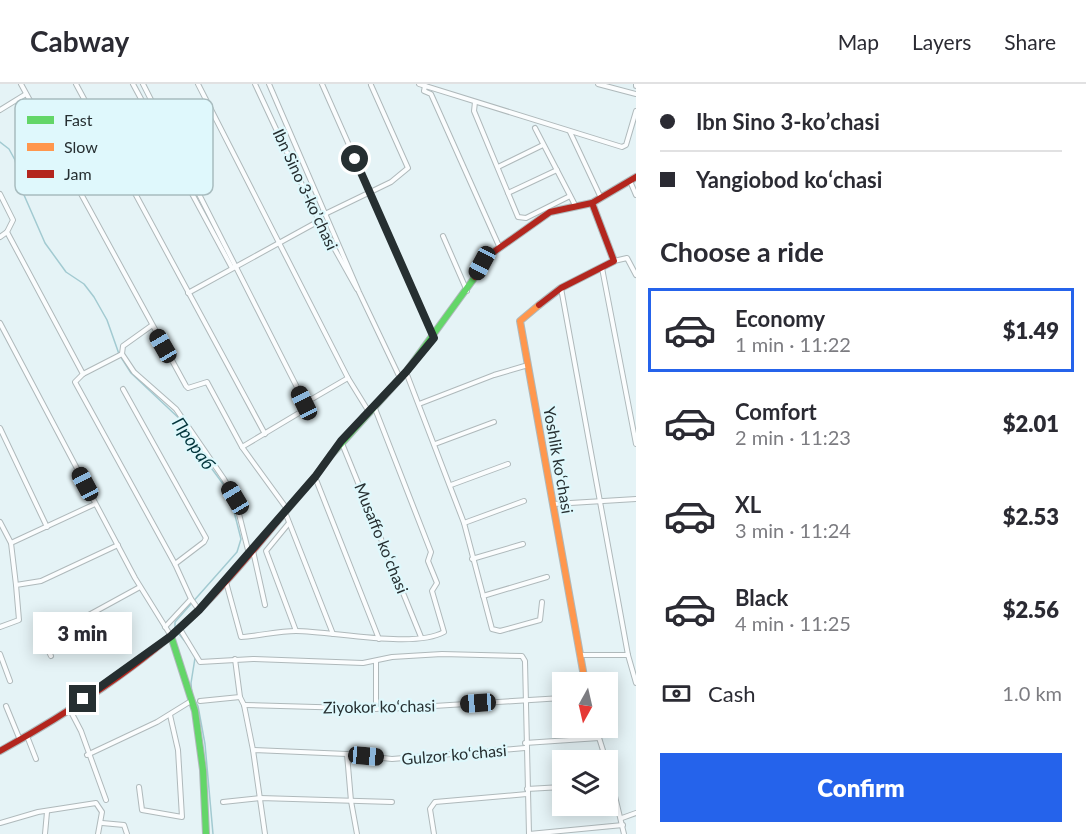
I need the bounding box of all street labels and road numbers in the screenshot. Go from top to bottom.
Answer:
street label: Ibn Sino 3-koʼchasi [270,125,342,253]
street label: Yoshlik koʻchasi [540,405,578,515]
street label: Musaffo koʻchasi [351,480,413,596]
street label: Ziyokor koʻchasi [323,696,435,716]
street label: Gulzor koʻchasi [401,740,507,768]

